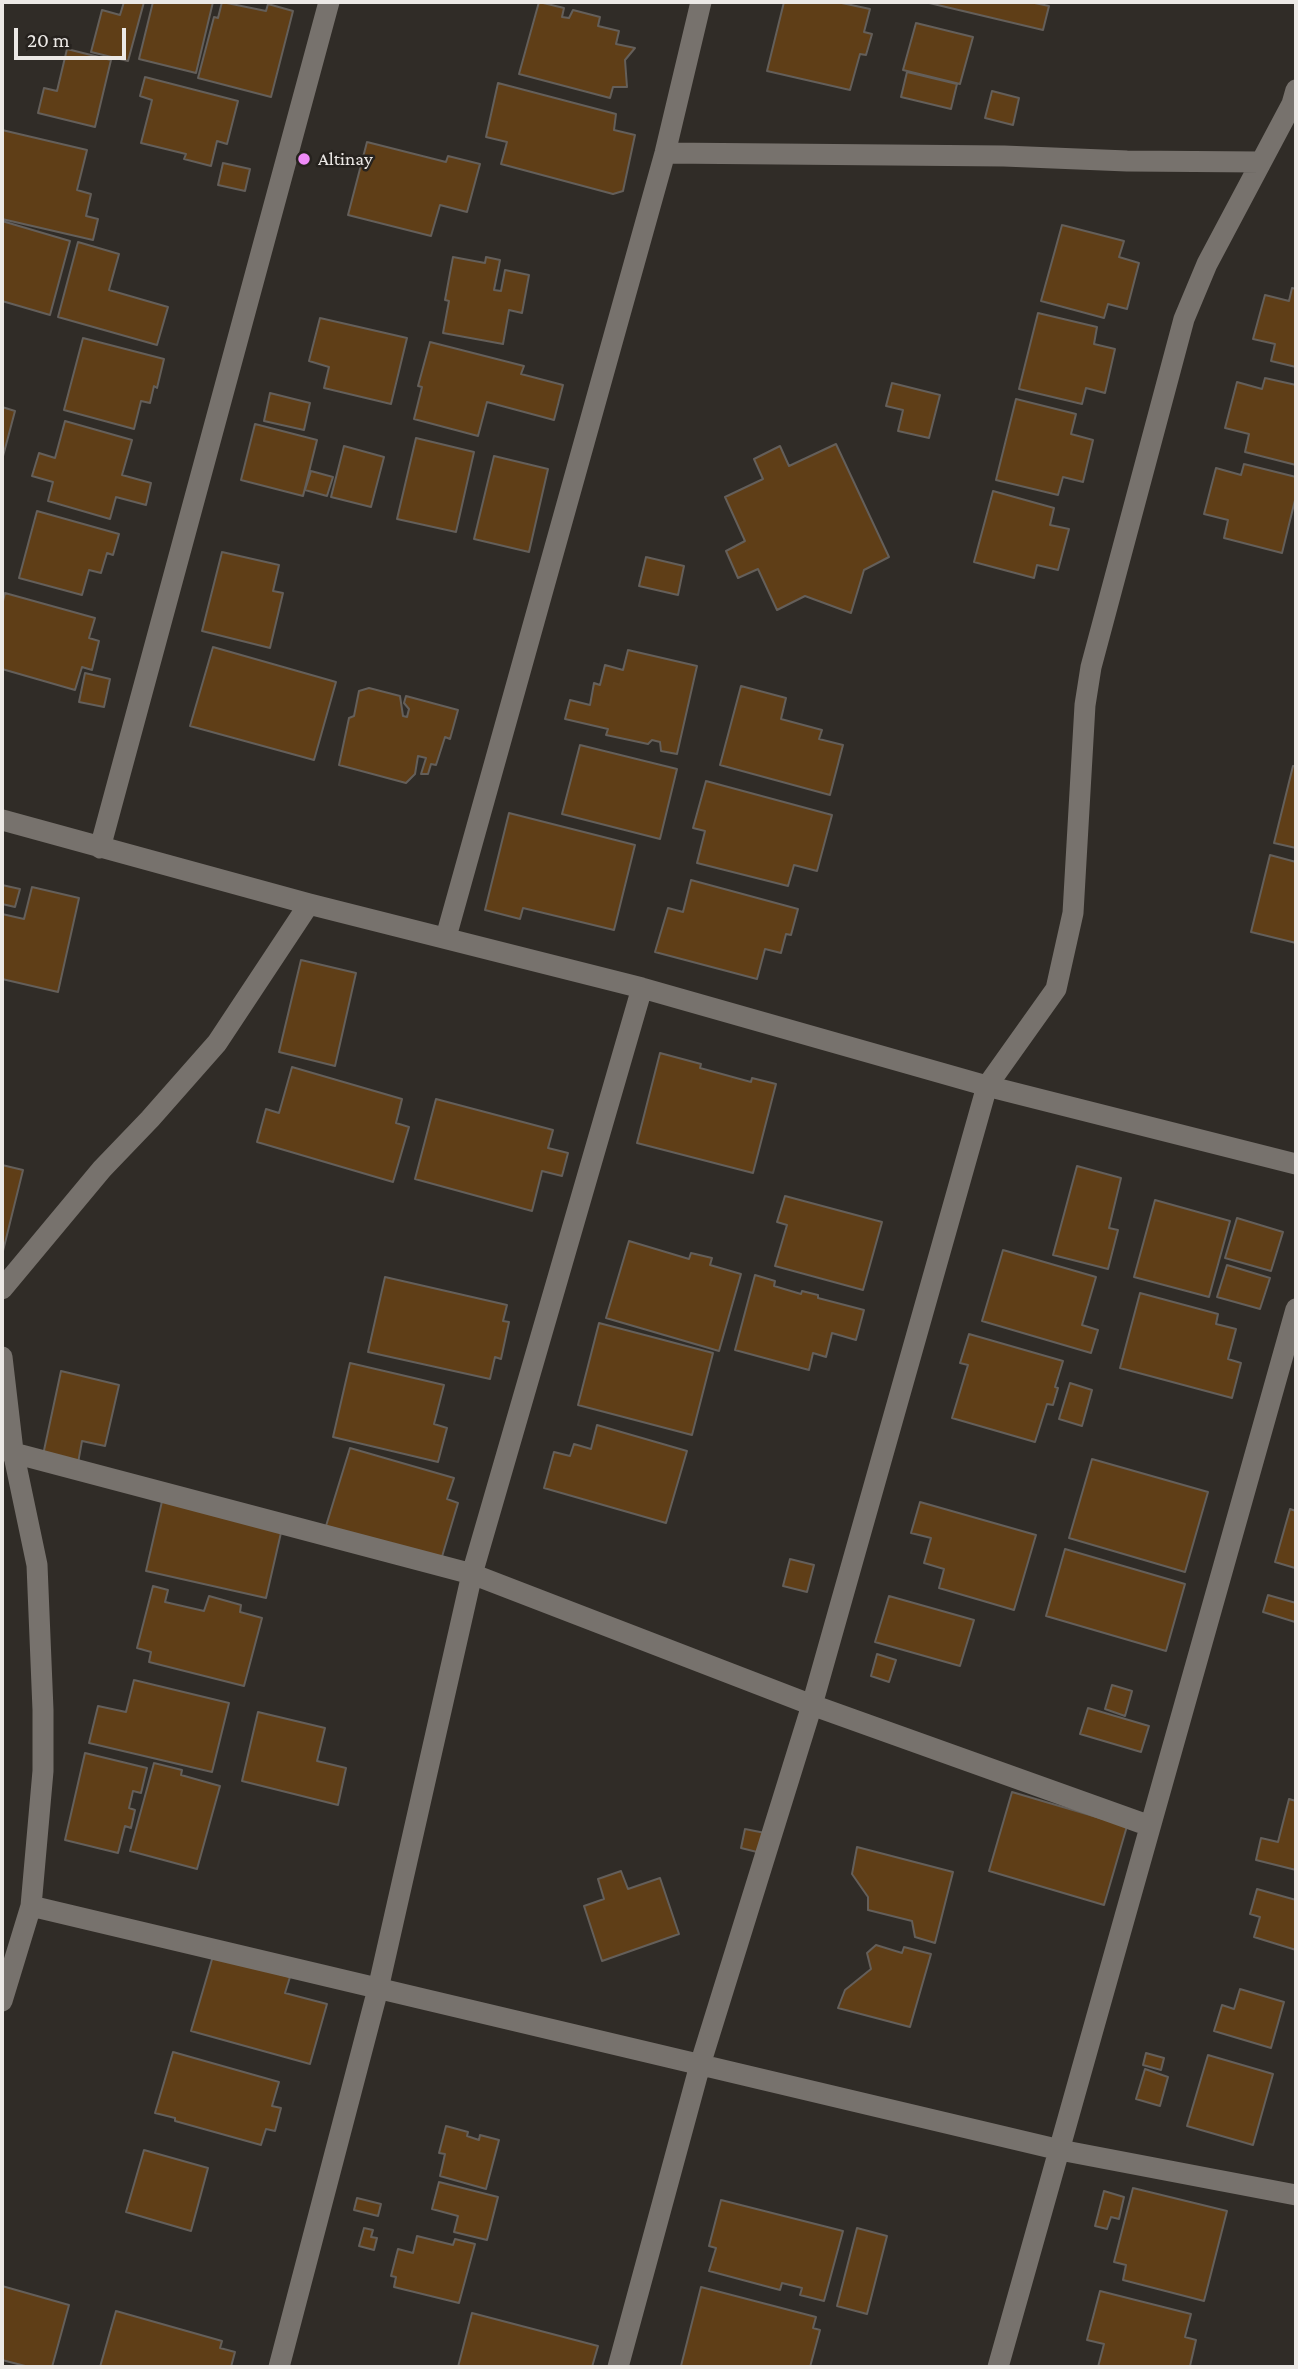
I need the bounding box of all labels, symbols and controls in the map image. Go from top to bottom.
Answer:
scale bar [18,14,130,58]
text: 20 m [27,28,70,52]
place label: Altinay [318,148,373,170]
marker: Altinay [296,151,312,167]

